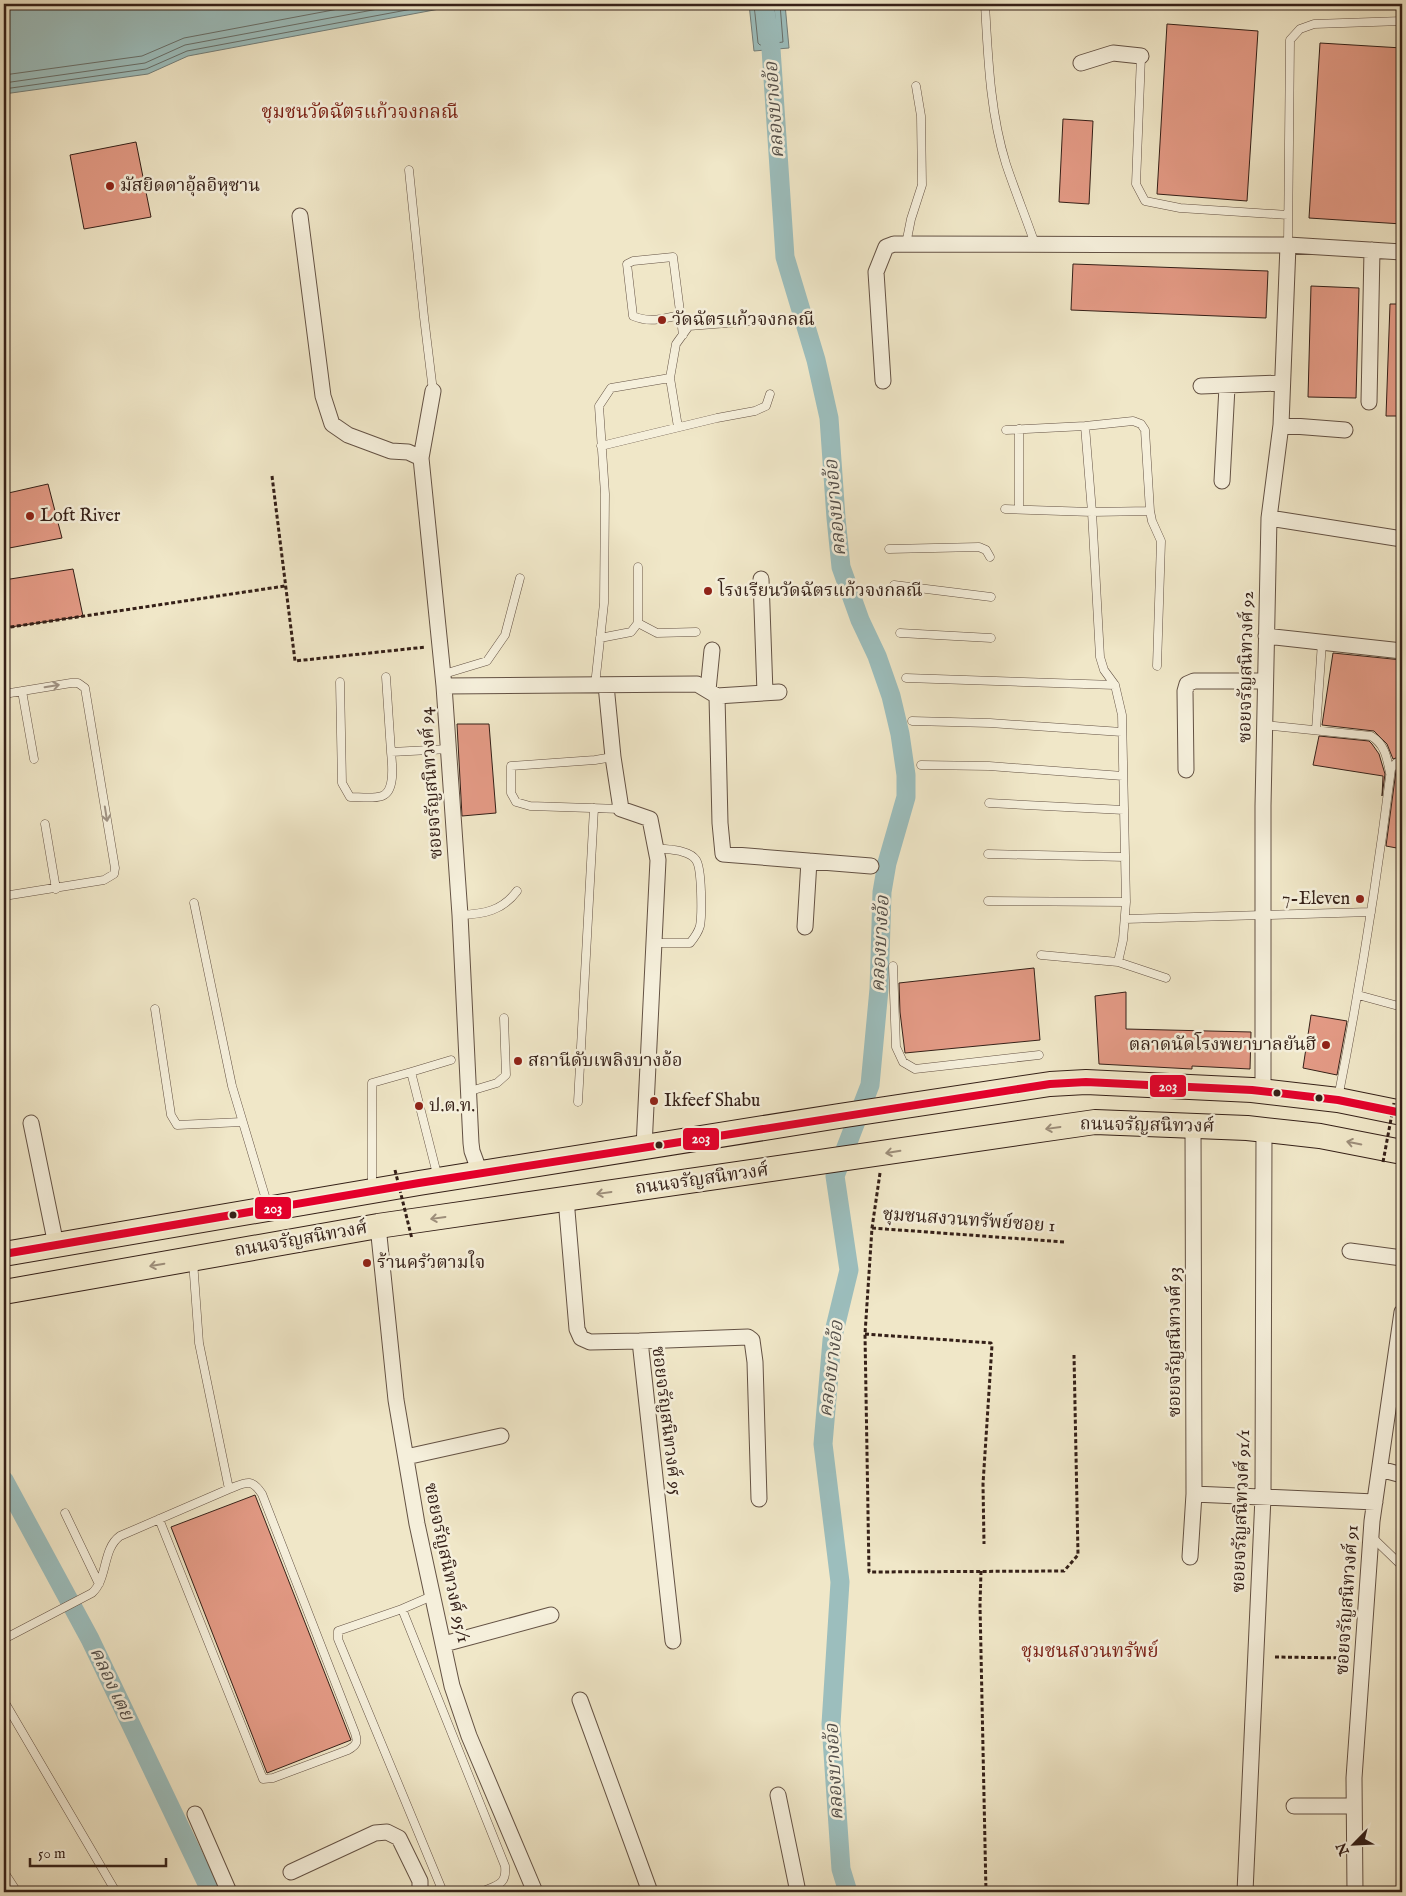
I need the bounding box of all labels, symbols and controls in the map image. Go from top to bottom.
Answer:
water label: คลองบางอ้อ [760,60,790,159]
district label: ชุมชนวัดฉัตรแก้วจงกลณี [262,101,458,125]
place label: มัสยิดดาอุ้ลอิหุซาน [120,175,260,198]
marker: มัสยิดดาอุ้ลอิหุซาน [104,180,116,192]
place label: วัดฉัตรแก้วจงกลณี [672,309,815,332]
marker: วัดฉัตรแก้วจงกลณี [656,314,668,326]
water label: คลองบางอ้อ [820,458,852,557]
place label: Loft River [40,505,121,528]
marker: Loft River [24,510,36,522]
place label: โรงเรียนวัดฉัตรแก้วจงกลณี [717,577,923,603]
marker: โรงเรียนวัดฉัตรแก้วจงกลณี [702,585,714,597]
street label: ซอยจรัญสนิทวงศ์ 92 [1233,591,1260,743]
one-way arrow [44,681,60,691]
street label: ซอยจรัญสนิทวงศ์ 94 [414,706,449,860]
one-way arrow [101,805,111,821]
place label: 7-Eleven [1282,888,1350,911]
marker: 7-Eleven [1354,893,1366,905]
water label: คลองบางอ้อ [866,894,896,993]
place label: ตลาดนัดโรงพยาบาลยันฮี [1129,1031,1317,1057]
marker: ตลาดนัดโรงพยาบาลยันฮี [1320,1039,1332,1051]
place label: สถานีดับเพลิงบางอ้อ [528,1050,683,1073]
marker: สถานีดับเพลิงบางอ้อ [512,1055,524,1067]
line badge: 203 [1149,1074,1187,1098]
text: 203 [1159,1078,1177,1096]
unlabelled marker [1272,1088,1282,1098]
place label: Ikfeef Shabu [664,1090,760,1113]
unlabelled marker [1314,1093,1324,1103]
place label: ป.ต.ท. [429,1095,475,1118]
marker: Ikfeef Shabu [648,1095,660,1107]
marker: ป.ต.ท. [413,1100,425,1112]
street label: ถนนจรัญสนิทวงศ์ [1080,1112,1215,1139]
one-way arrow [1046,1123,1062,1133]
line badge: 203 [682,1127,720,1151]
text: 203 [692,1130,710,1148]
one-way arrow [1347,1137,1363,1147]
unlabelled marker [654,1140,664,1150]
one-way arrow [885,1147,901,1157]
street label: ถนนจรัญสนิทวงศ์ [634,1158,770,1201]
one-way arrow [596,1189,612,1199]
line badge: 203 [254,1196,292,1220]
text: 203 [264,1200,282,1218]
street label: ชุมชนสงวนทรัพย์ซอย 1 [882,1202,1056,1239]
unlabelled marker [228,1210,238,1220]
one-way arrow [430,1213,446,1223]
street label: ถนนจรัญสนิทวงศ์ [233,1216,369,1263]
place label: ร้านครัวตามใจ [377,1250,485,1275]
marker: ร้านครัวตามใจ [361,1257,373,1269]
one-way arrow [149,1261,165,1271]
street label: ซอยจรัญสนิทวงศ์ 93 [1163,1267,1187,1417]
water label: คลองบางอ้อ [814,1319,850,1419]
street label: ซอยจรัญสนิทวงศ์ 95 [645,1345,688,1497]
street label: ซอยจรัญสนิทวงศ์ 91/1 [1227,1429,1256,1593]
street label: ซอยจรัญสนิทวงศ์ 95/1 [418,1481,475,1645]
street label: ซอยจรัญสนิทวงศ์ 91 [1330,1524,1365,1676]
district label: ชุมชนสงวนทรัพย์ [1021,1639,1159,1664]
water label: คลอง เตย [84,1644,139,1726]
water label: คลองบางอ้อ [820,1722,850,1821]
north arrow [1328,1818,1378,1868]
scale bar [30,1836,166,1868]
text: N [1332,1840,1354,1859]
text: 50 m [38,1844,66,1863]

